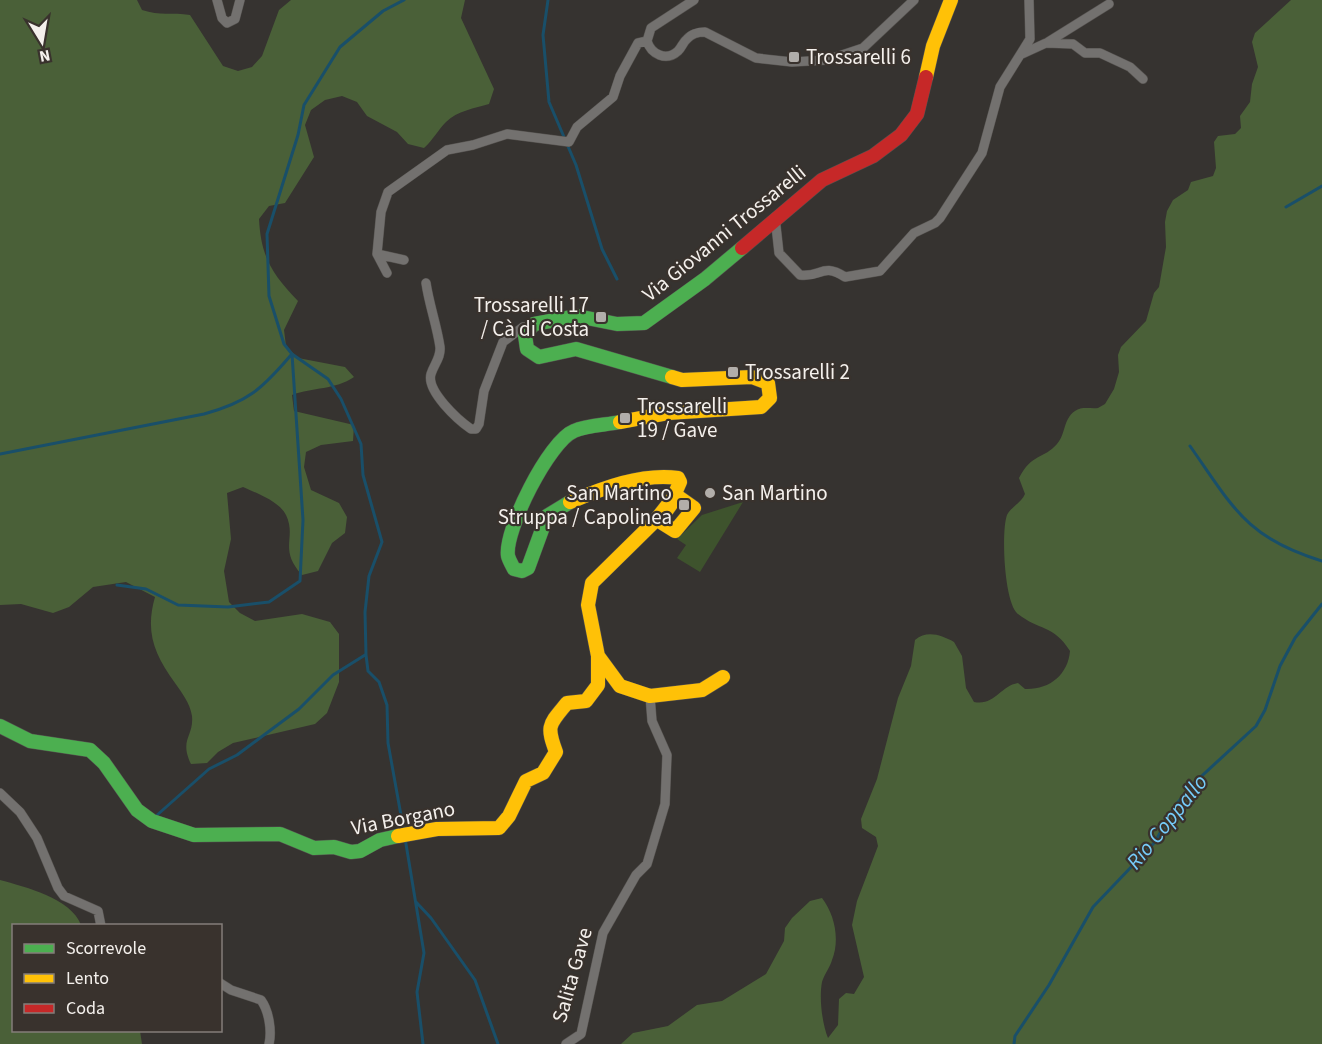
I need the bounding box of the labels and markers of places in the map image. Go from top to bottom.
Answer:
place label: Trossarelli 6 [806,42,911,72]
marker: Trossarelli 6 [787,50,801,64]
place label: Trossarelli 17 / Cà di Costa [474,290,589,344]
marker: Trossarelli 17 / Cà di Costa [594,310,608,324]
place label: Trossarelli 2 [745,357,850,387]
marker: Trossarelli 2 [726,365,740,379]
place label: Trossarelli 19 / Gave [637,391,727,445]
marker: Trossarelli 19 / Gave [618,411,632,425]
place label: San Martino Struppa / Capolinea [498,478,672,532]
place label: San Martino [722,478,828,508]
marker: San Martino [703,486,717,500]
marker: San Martino Struppa / Capolinea [677,498,691,512]

